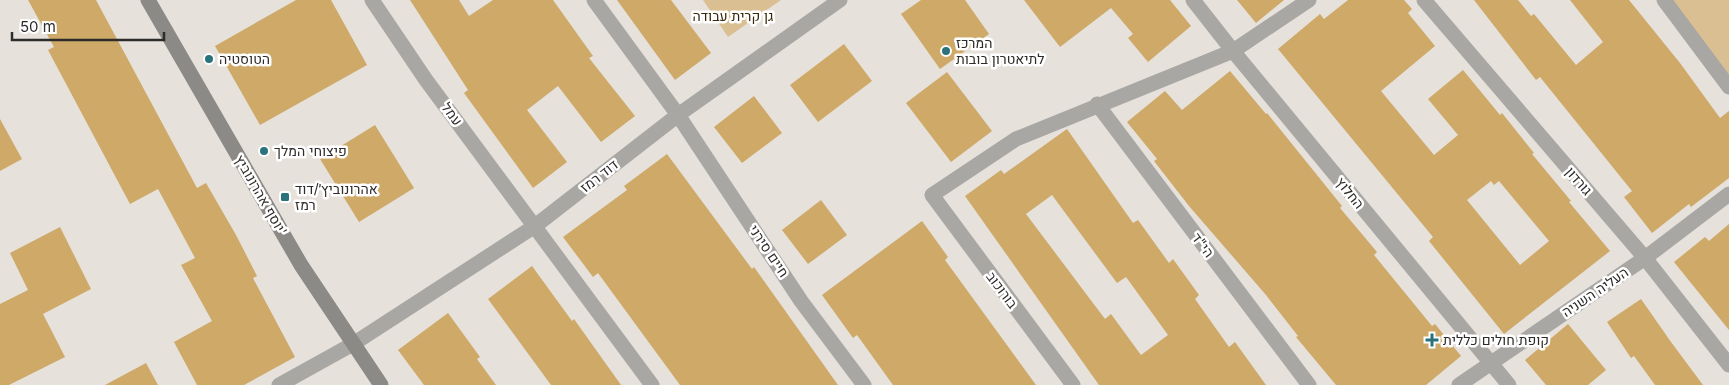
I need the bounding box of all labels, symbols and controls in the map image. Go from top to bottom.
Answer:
park label: גן קרית עבודה [693,7,774,24]
scale bar [12,10,165,42]
text: 50 m [20,17,56,36]
place label: המרכז לתיאטרון בובות [956,34,1045,67]
marker: המרכז לתיאטרון בובות [940,45,952,57]
place label: הטוסטיה [219,50,270,67]
marker: הטוסטיה [203,53,215,65]
street label: עמל [438,99,466,128]
place label: פיצוחי המלך [274,142,347,159]
marker: פיצוחי המלך [258,145,270,157]
street label: יוסף אהרונוביץ' [232,151,291,238]
street label: דוד רמז [576,156,621,196]
street label: גורדון [1563,163,1596,198]
street label: החלוץ [1333,174,1368,212]
place label: אהרונוביץ׳/דוד רמז [295,180,378,213]
marker: אהרונוביץ׳/דוד רמז [279,191,291,203]
street label: חיים סירני [746,221,793,280]
street label: הי"ד [1189,229,1218,260]
street label: העליה השניה [1558,263,1631,320]
street label: בורוכוב [983,268,1022,312]
place label: קופת חולים כללית [1443,331,1549,348]
marker: קופת חולים כללית [1425,333,1439,347]

